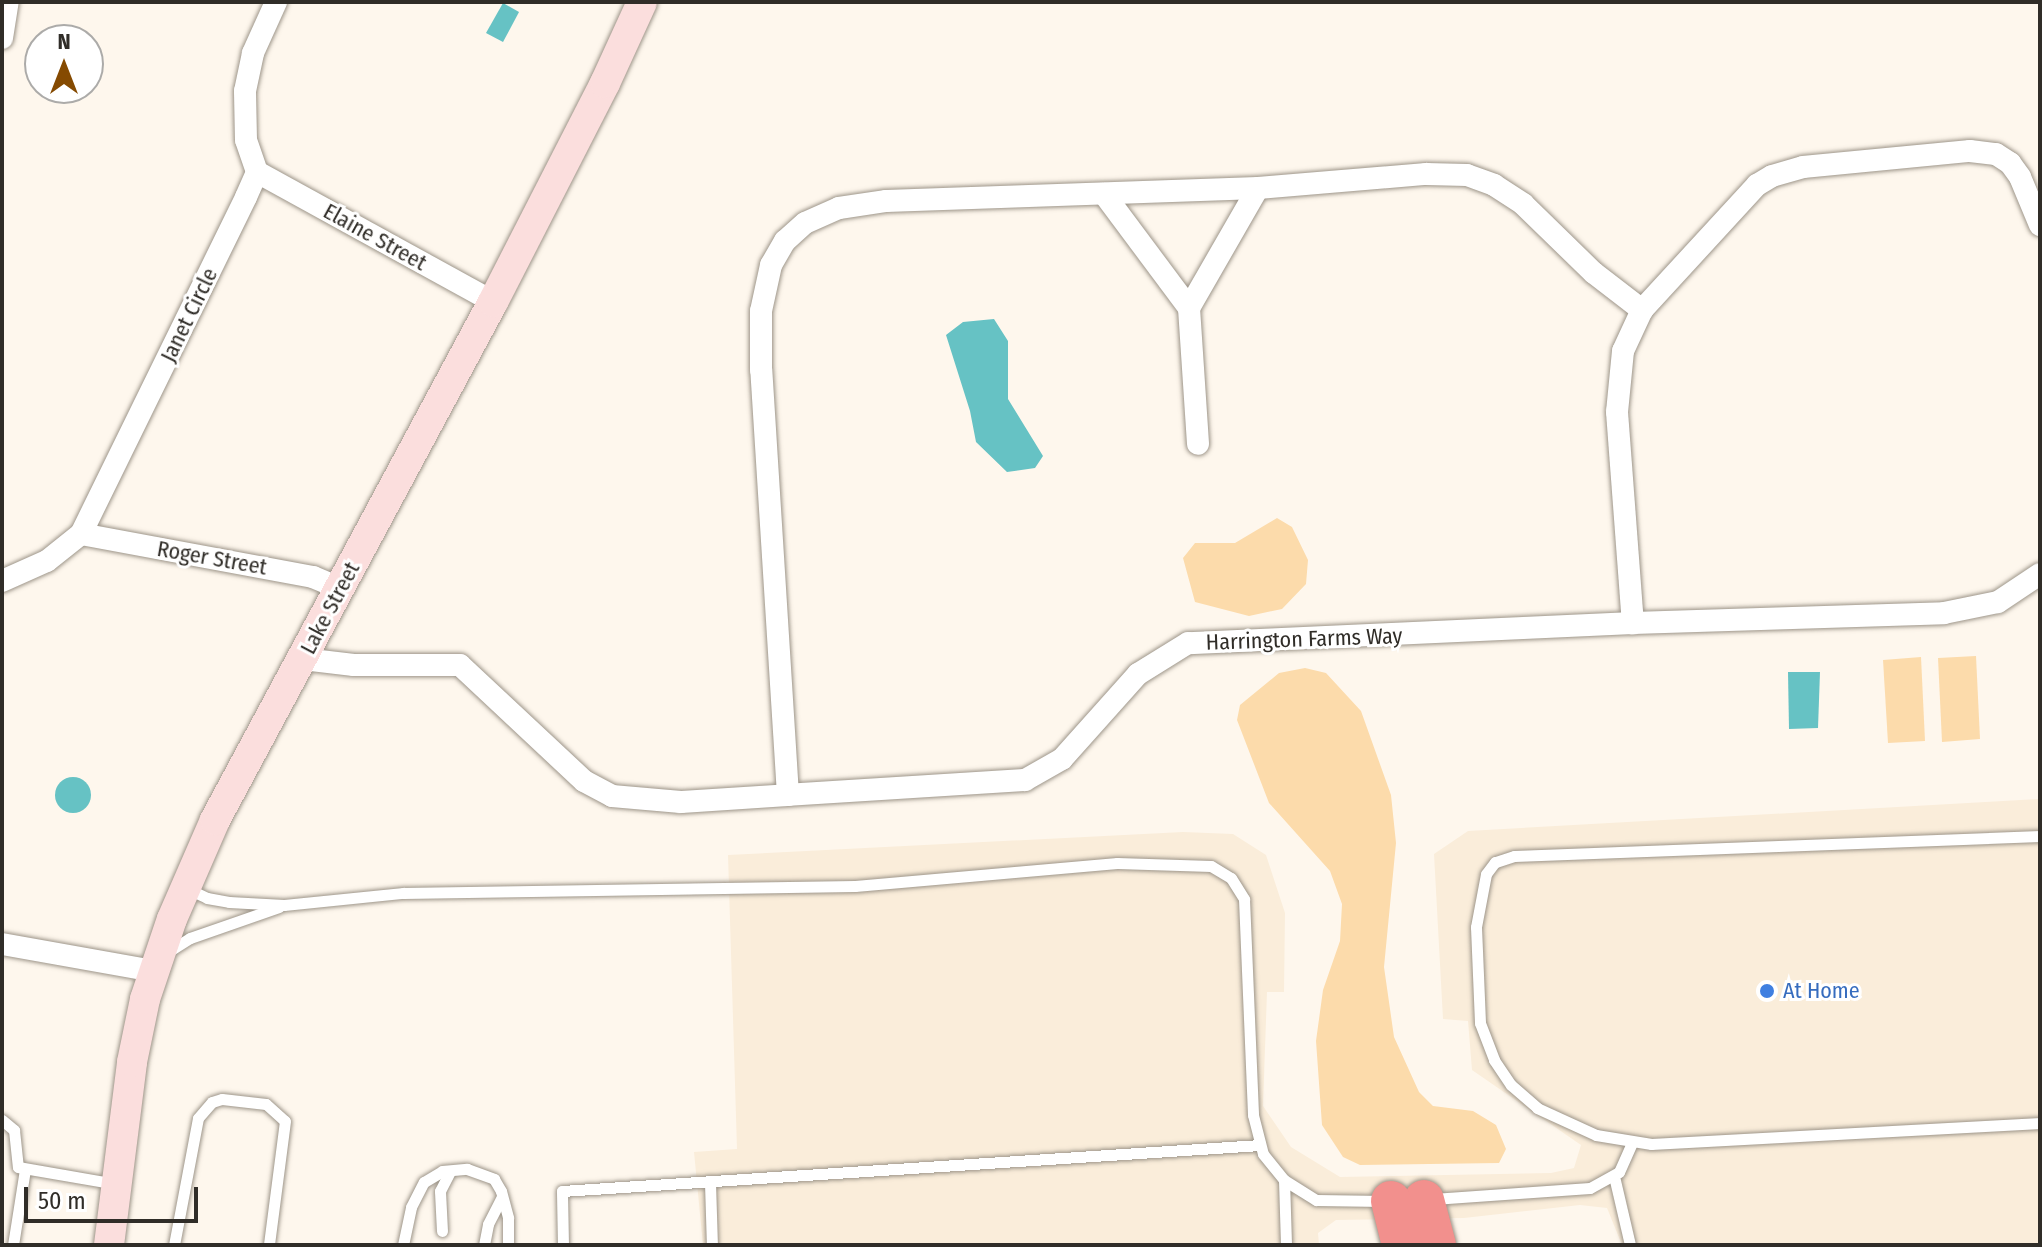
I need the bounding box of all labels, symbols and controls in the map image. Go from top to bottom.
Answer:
north arrow [24,24,104,104]
text: N [57,28,71,55]
street label: Elaine Street [319,198,431,276]
street label: Janet Circle [155,264,223,366]
street label: Roger Street [155,535,269,581]
street label: Lake Street [295,557,365,659]
street label: Harrington Farms Way [1205,622,1403,656]
place label: At Home [1783,978,1860,1004]
marker: At Home [1758,982,1776,1000]
scale bar [28,1171,202,1221]
text: 50 m [38,1187,86,1215]

